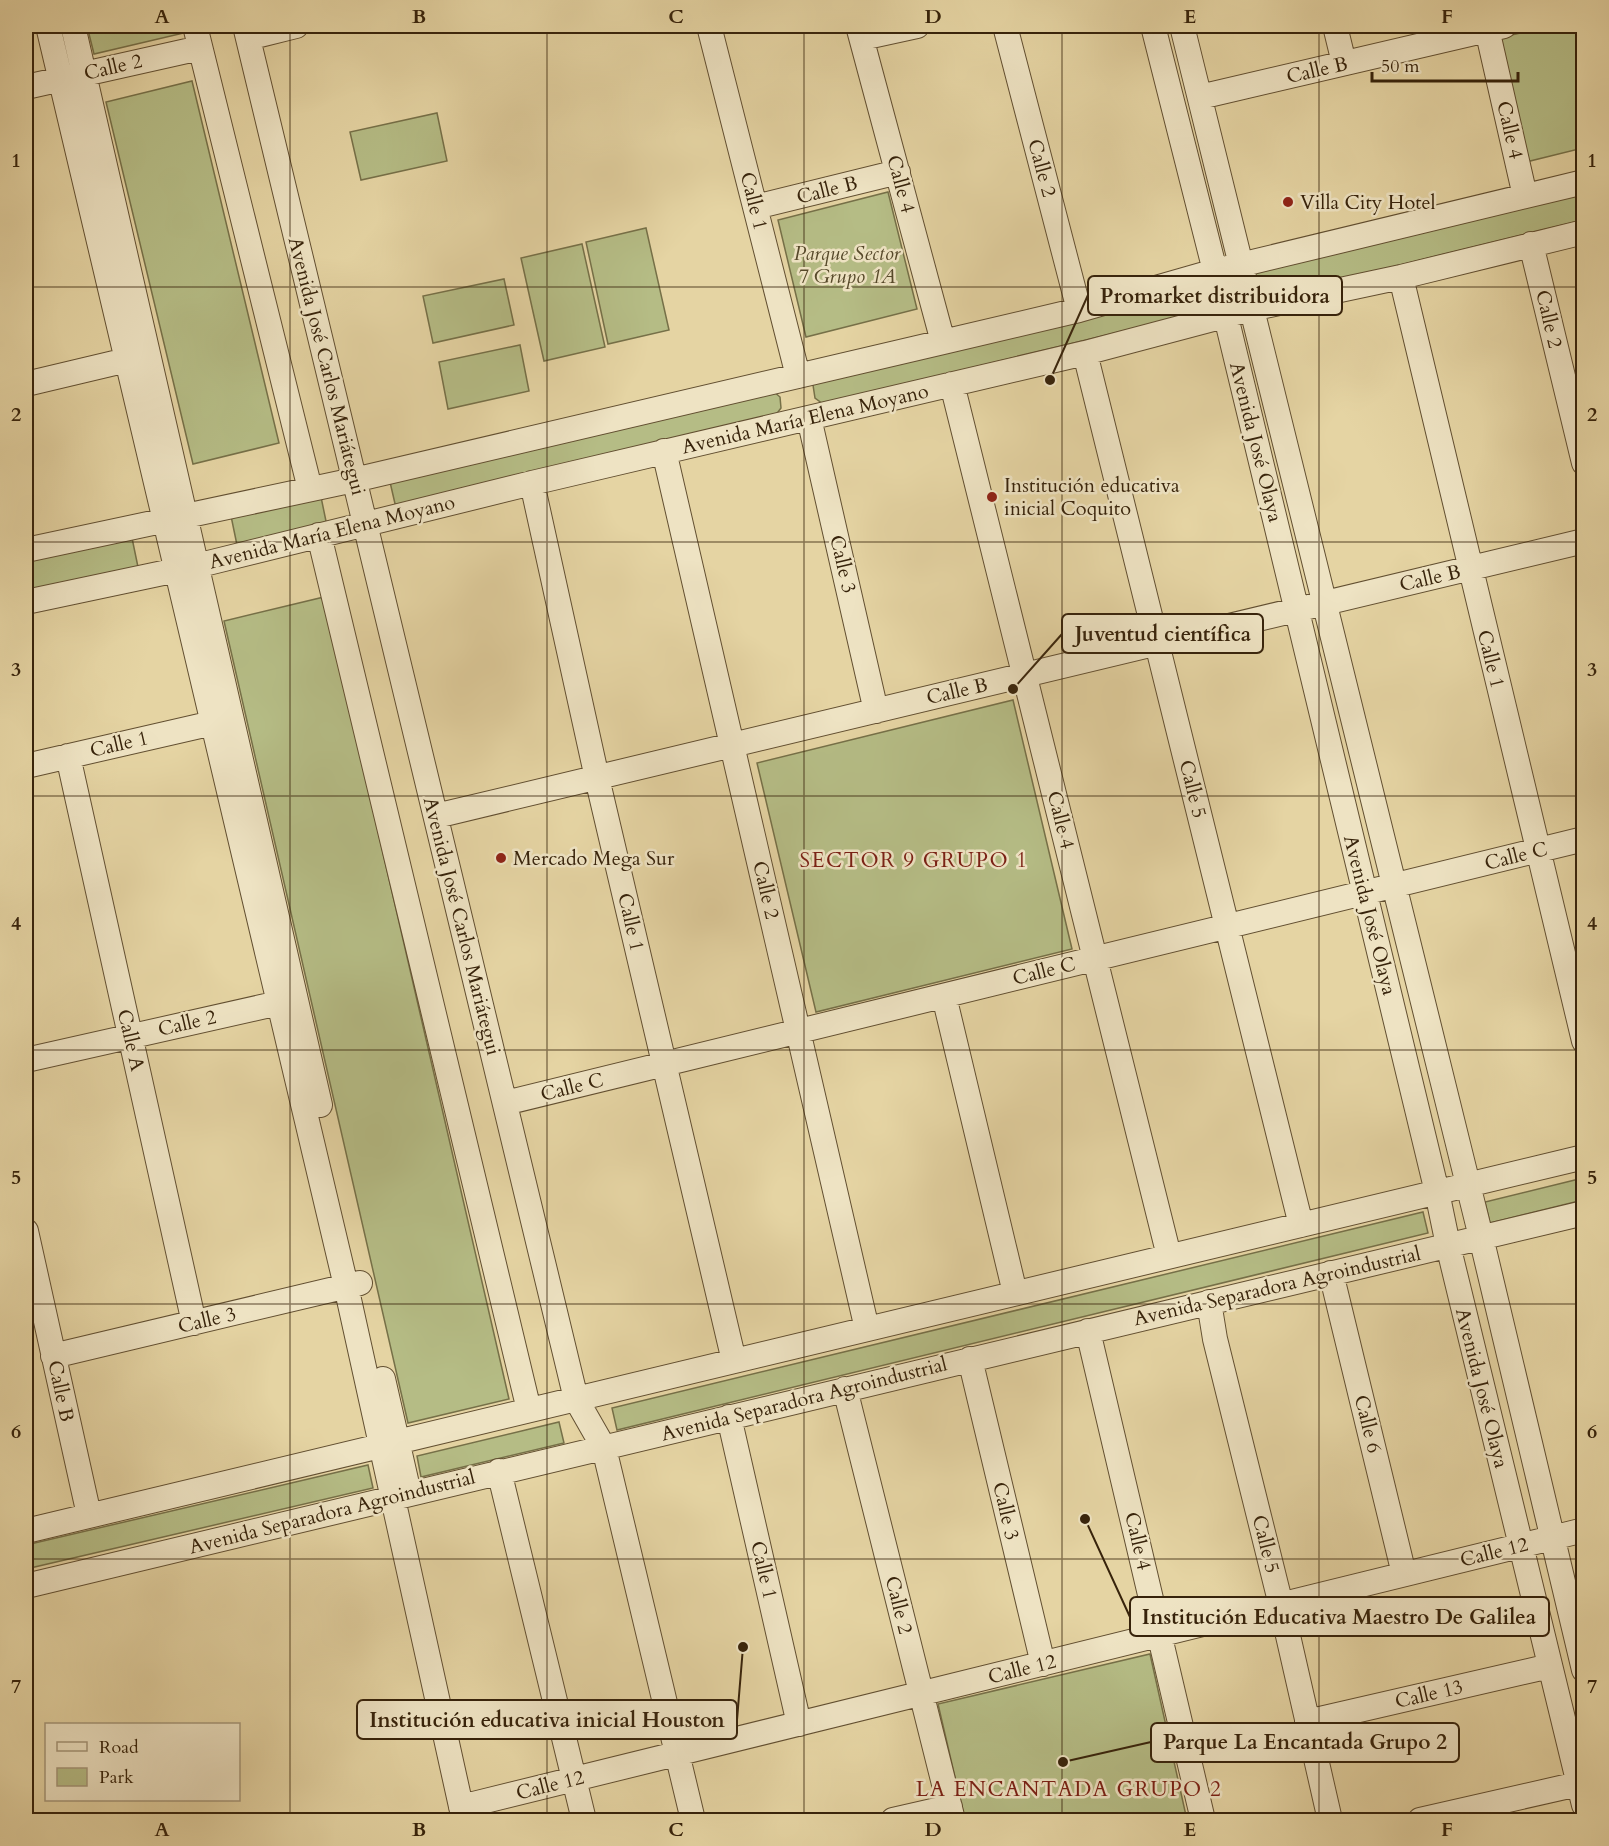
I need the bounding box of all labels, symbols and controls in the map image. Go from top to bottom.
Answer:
text: A [154,3,170,30]
text: B [412,3,426,30]
text: C [668,3,684,30]
text: D [924,3,942,30]
text: E [1184,3,1196,30]
text: F [1441,3,1453,30]
scale bar [1372,45,1518,83]
street label: Calle 2 [81,47,145,87]
street label: Calle B [1284,50,1350,90]
text: 50 m [1381,54,1420,79]
street label: Calle 4 [1490,98,1530,162]
street label: Calle 2 [1021,136,1063,200]
text: 1 [11,147,21,174]
text: 1 [1587,147,1597,174]
street label: Calle 4 [880,152,922,216]
street label: Calle 1 [734,169,774,233]
street label: Calle B [794,169,860,211]
place label: Villa City Hotel [1300,189,1436,216]
marker: Villa City Hotel [1281,195,1295,209]
street label: Avenida José Carlos Mariátegui [282,234,372,498]
park label: Parque Sector 7 Grupo 1A [794,240,902,290]
callout: Promarket distribuidora [1088,276,1342,315]
text: Promarket distribuidora [1100,282,1330,311]
street label: Calle 2 [1529,287,1569,351]
street label: Avenida José Olaya [1223,359,1289,525]
street label: Avenida María Elena Moyano [679,377,931,461]
text: 2 [11,401,21,428]
text: 2 [1587,401,1597,428]
place label: Institución educativa inicial Coquito [1004,472,1180,522]
street label: Avenida María Elena Moyano [206,488,458,576]
marker: Institución educativa inicial Coquito [985,490,999,504]
street label: Calle 3 [823,532,863,596]
street label: Calle B [1397,558,1463,598]
callout: Juventud científica [1062,614,1263,653]
text: Juventud científica [1072,620,1252,649]
street label: Calle 1 [1471,627,1511,691]
text: 3 [11,656,21,683]
text: 3 [1587,656,1597,683]
street label: Calle B [924,671,990,711]
street label: Calle 1 [87,724,151,764]
street label: Calle 5 [1173,757,1213,821]
street label: Calle 4 [1041,788,1081,852]
street label: Avenida José Carlos Mariátegui [417,794,507,1058]
street label: Avenida José Olaya [1337,832,1403,998]
street label: Calle C [1482,835,1550,877]
place label: Mercado Mega Sur [513,845,675,872]
district label: SECTOR 9 GRUPO 1 [800,846,1028,875]
marker: Mercado Mega Sur [494,851,508,865]
street label: Calle 2 [746,858,786,922]
street label: Calle 1 [611,890,651,954]
text: 4 [11,910,21,937]
text: 4 [1587,910,1597,937]
street label: Calle C [1010,950,1078,992]
street label: Calle 2 [155,1003,219,1043]
street label: Calle A [111,1006,151,1074]
street label: Calle C [538,1066,606,1108]
text: 5 [11,1164,21,1191]
text: 5 [1587,1164,1597,1191]
street label: Avenida Separadora Agroindustrial [1131,1240,1423,1332]
street label: Calle 3 [175,1300,239,1340]
street label: Avenida José Olaya [1449,1305,1515,1471]
street label: Avenida Separadora Agroindustrial [658,1350,950,1448]
street label: Calle B [41,1358,81,1424]
street label: Calle 6 [1348,1392,1388,1456]
text: 6 [11,1418,21,1445]
text: 6 [1587,1418,1597,1445]
street label: Avenida Separadora Agroindustrial [186,1463,478,1561]
street label: Calle 3 [986,1479,1026,1543]
street label: Calle 4 [1118,1509,1158,1573]
street label: Calle 5 [1246,1512,1286,1576]
street label: Calle 12 [1457,1531,1531,1573]
street label: Calle 1 [744,1538,784,1602]
street label: Calle 2 [879,1573,919,1637]
callout: Institución Educativa Maestro De Galilea [1130,1597,1549,1636]
text: Institución Educativa Maestro De Galilea [1142,1603,1537,1632]
street label: Calle 12 [985,1648,1059,1690]
text: 7 [11,1673,21,1700]
street label: Calle 13 [1392,1673,1466,1715]
text: 7 [1587,1673,1597,1700]
callout: Institución educativa inicial Houston [357,1700,737,1739]
text: Institución educativa inicial Houston [369,1706,725,1735]
legend [45,1723,240,1801]
callout: Parque La Encantada Grupo 2 [1151,1723,1459,1762]
text: Parque La Encantada Grupo 2 [1163,1728,1447,1757]
text: Road [99,1735,139,1760]
street label: Calle 12 [513,1764,587,1806]
text: Park [99,1765,134,1790]
district label: LA ENCANTADA GRUPO 2 [916,1775,1222,1804]
text: A [154,1816,170,1843]
text: B [412,1816,426,1843]
text: C [668,1816,684,1843]
text: D [924,1816,942,1843]
text: E [1184,1816,1196,1843]
text: F [1441,1816,1453,1843]

